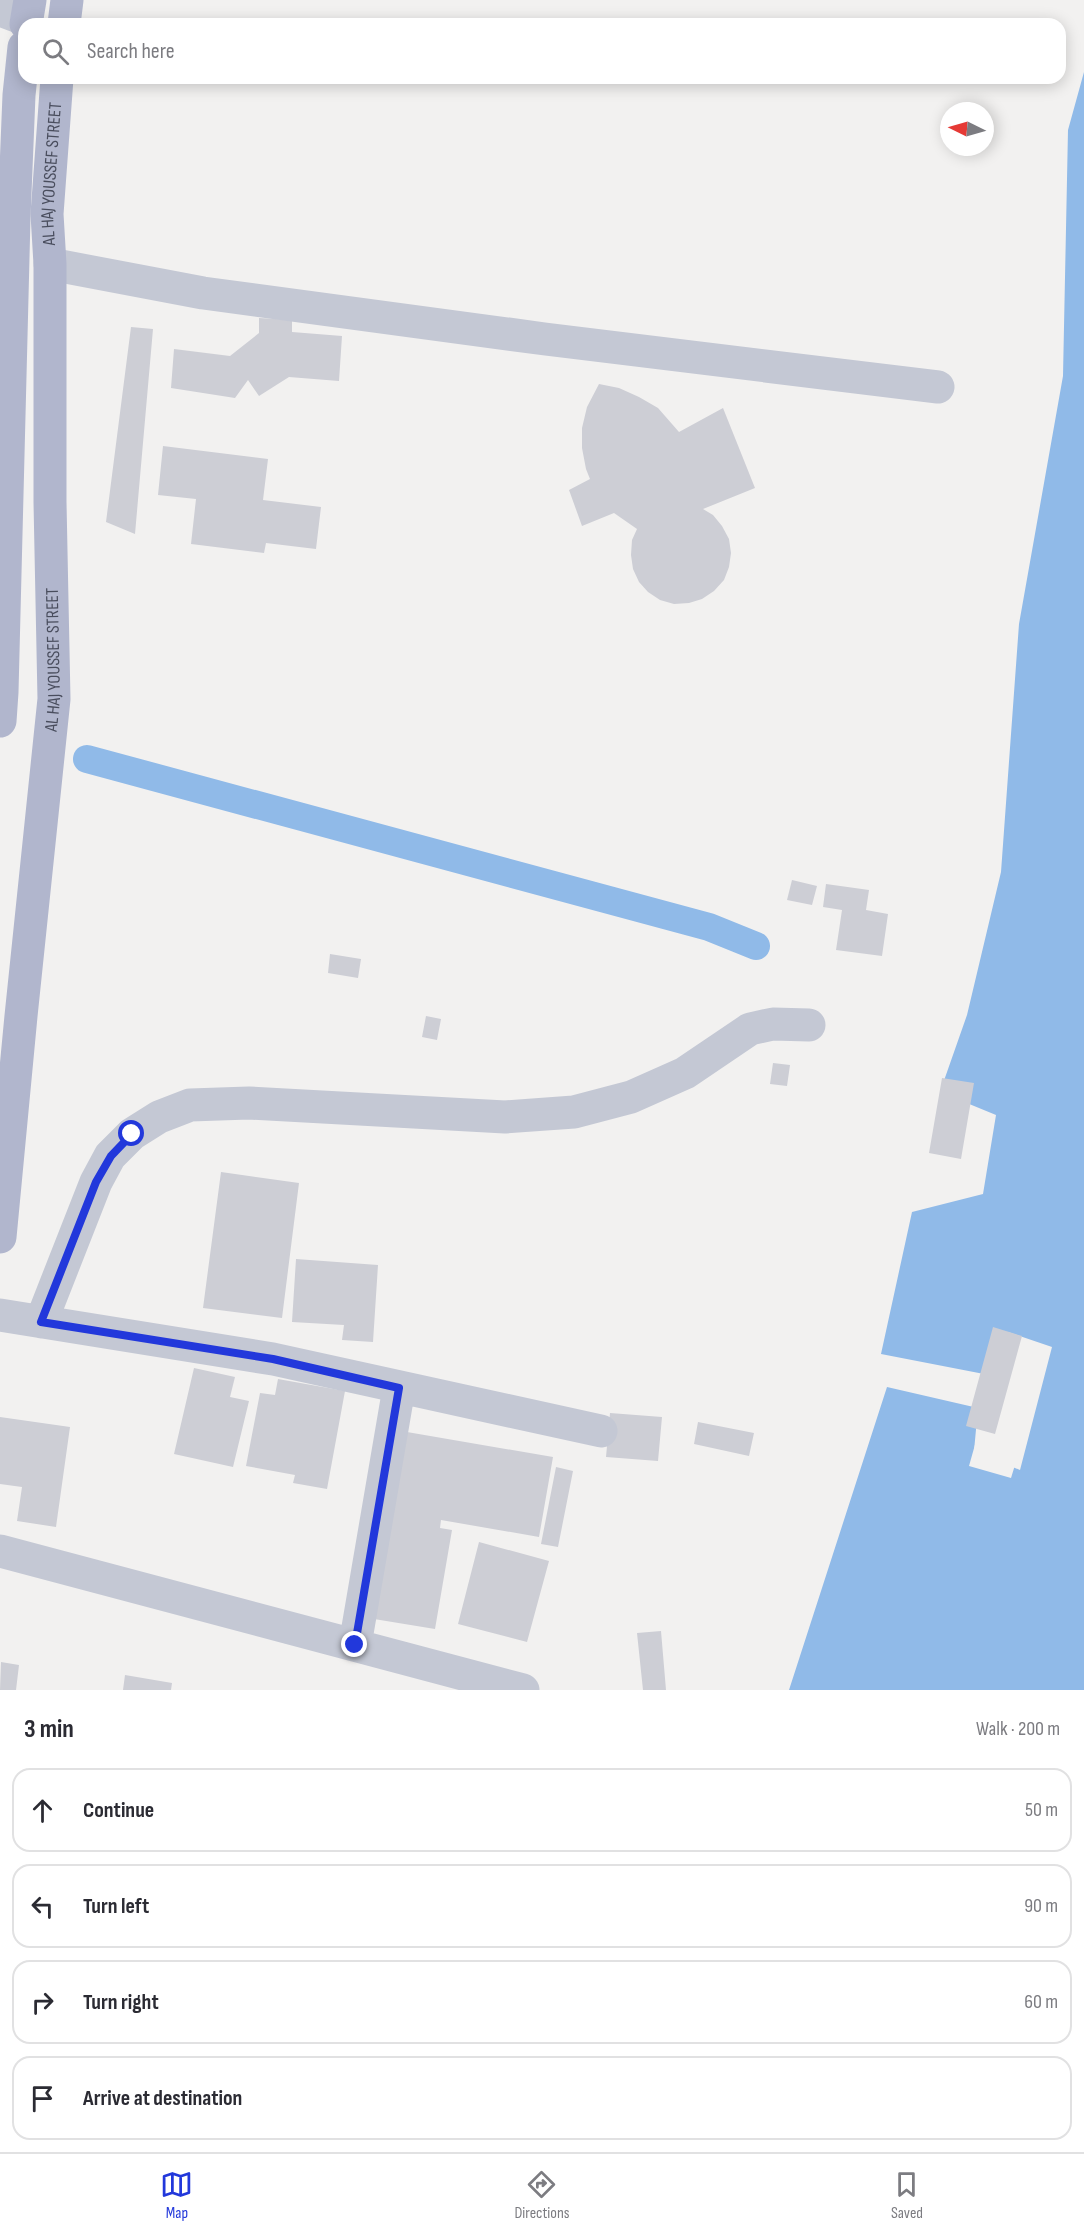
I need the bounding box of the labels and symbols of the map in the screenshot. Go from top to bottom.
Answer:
street label: AL HAJ YOUSSEF STREET [37,102,66,247]
north arrow [940,102,994,156]
street label: AL HAJ YOUSSEF STREET [41,588,65,734]
route start [118,1120,144,1146]
route end [341,1631,367,1657]

